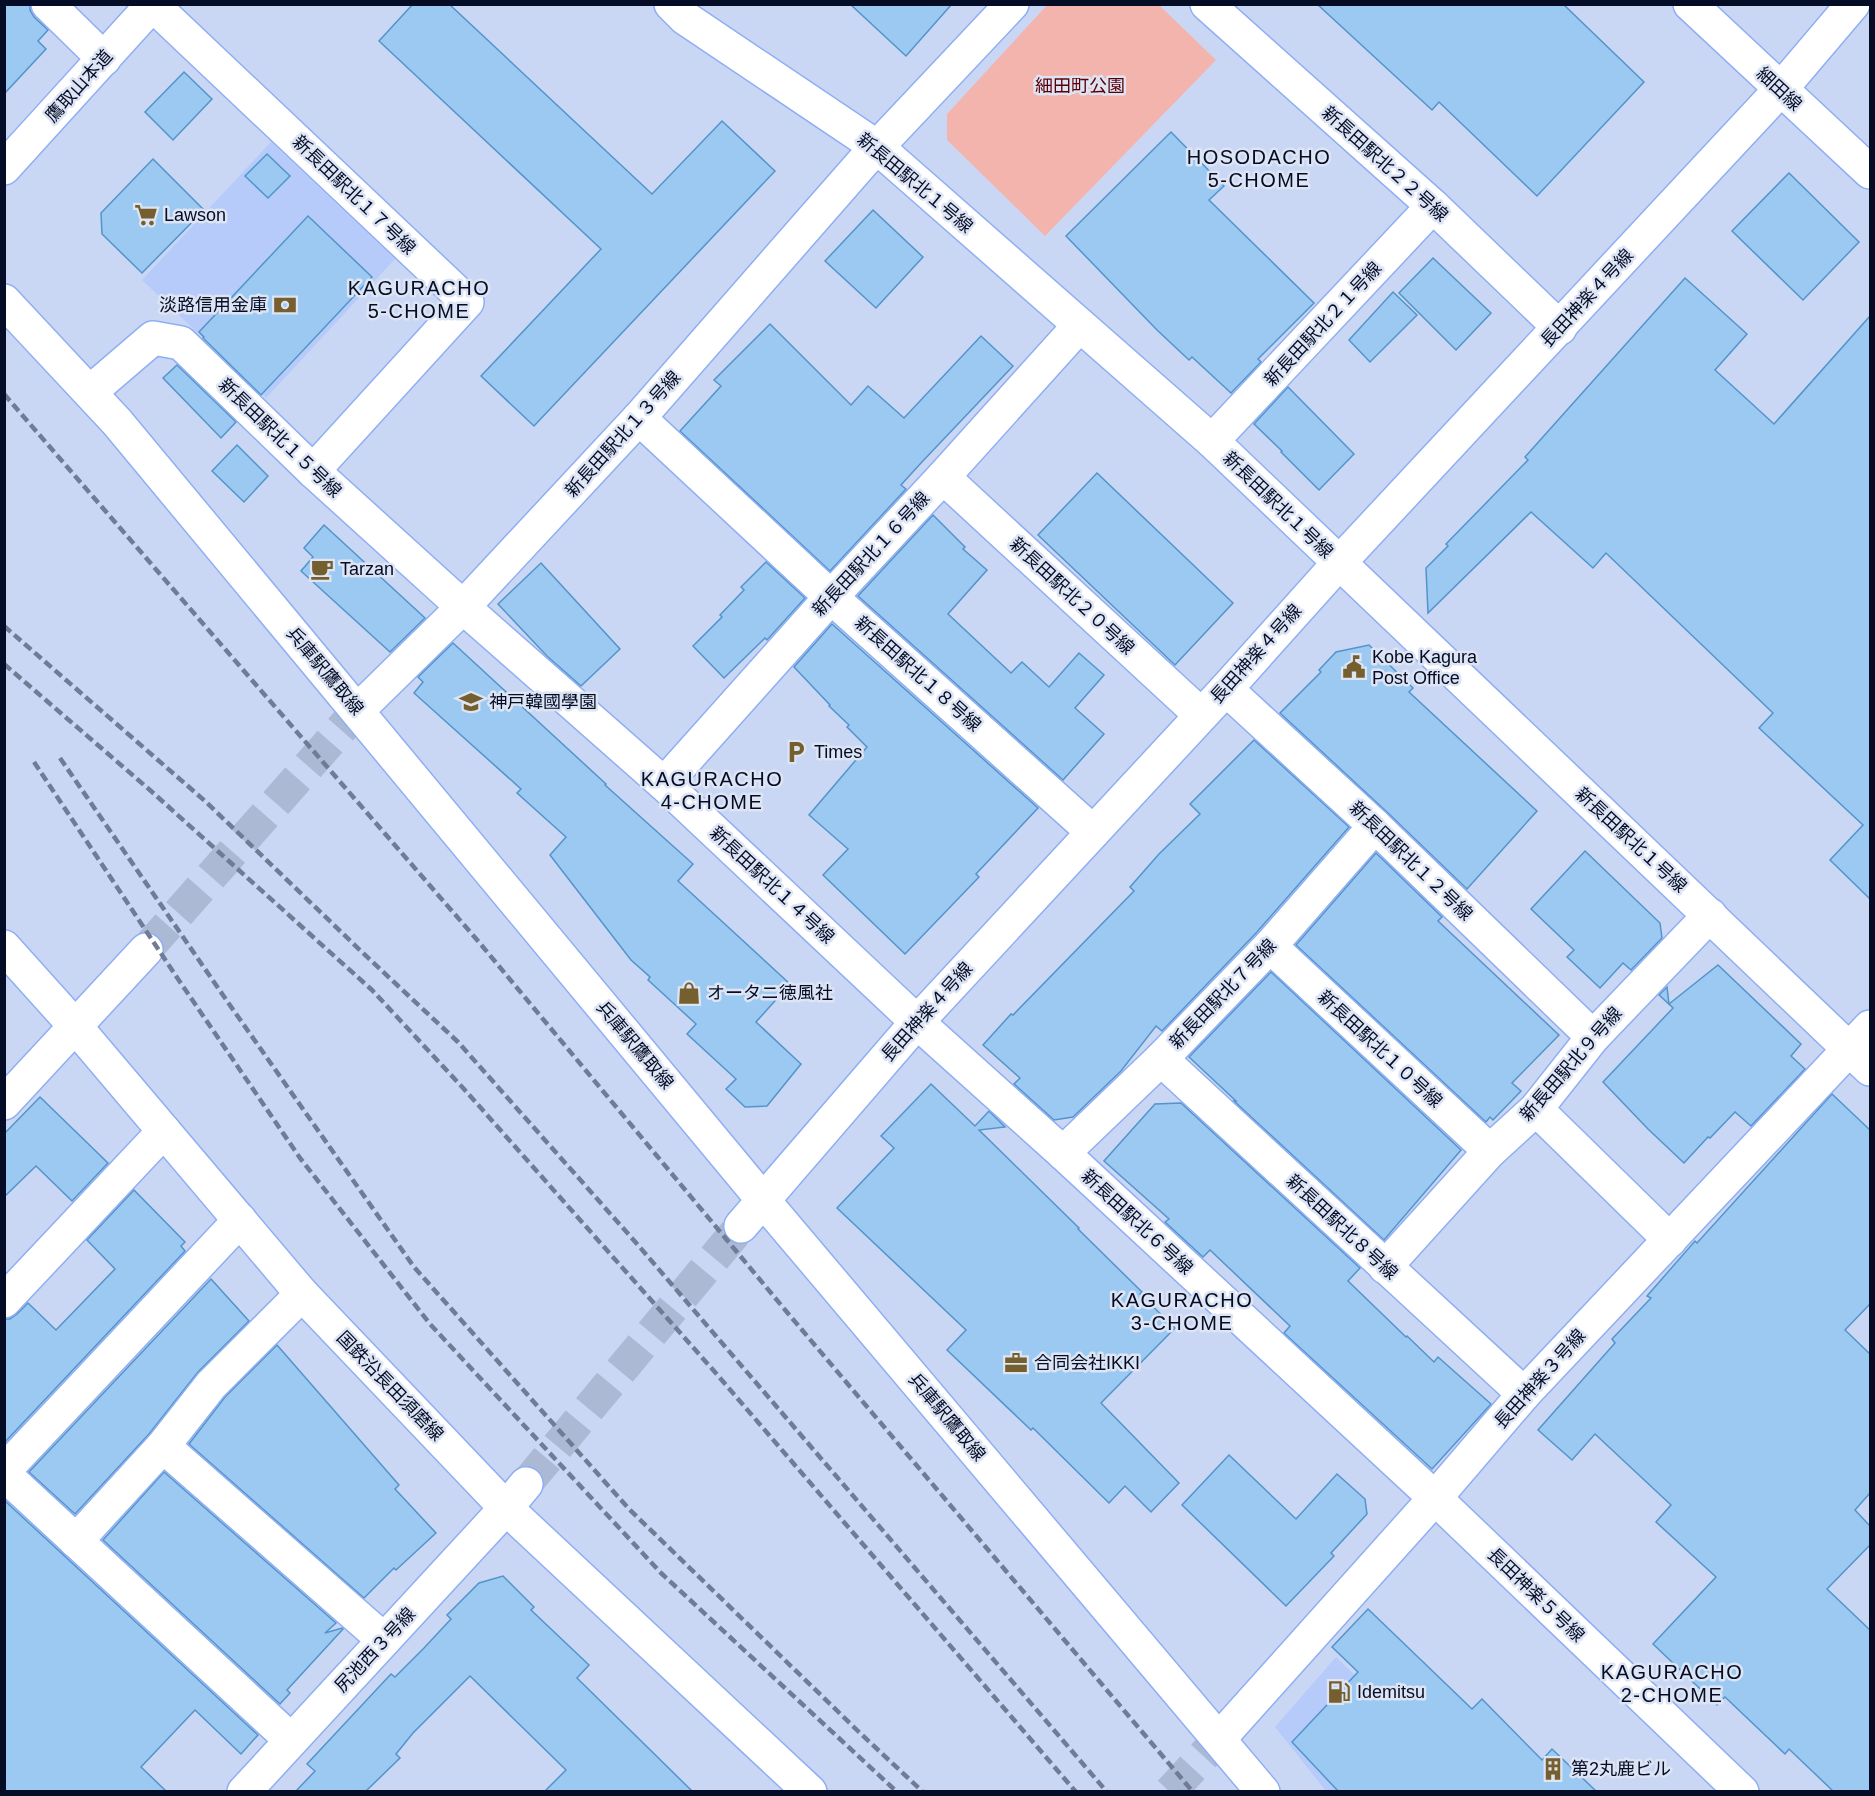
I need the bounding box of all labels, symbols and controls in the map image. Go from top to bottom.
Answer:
street label: 鷹取山本道 [41,46,117,126]
street label: 細田線 [1752,63,1806,115]
park label: 細田町公園 [1035,76,1125,96]
street label: 新長田駅北２２号線 [1318,102,1452,226]
street label: 新長田駅北１号線 [853,129,977,237]
street label: 新長田駅北１７号線 [289,132,419,258]
district label: HOSODACHO 5-CHOME [1187,146,1331,191]
supermarket icon: Lawson [133,202,159,228]
place label: Lawson [164,205,226,225]
street label: 長田神楽４号線 [1537,245,1637,351]
street label: 新長田駅北２１号線 [1260,258,1386,390]
district label: KAGURACHO 5-CHOME [348,277,490,322]
bank icon: 淡路信用金庫 [272,292,298,318]
place label: 淡路信用金庫 [159,295,267,315]
street label: 新長田駅北１３号線 [561,367,685,501]
street label: 新長田駅北１５号線 [215,375,345,501]
street label: 新長田駅北１号線 [1219,448,1337,562]
street label: 新長田駅北１６号線 [808,488,934,620]
street label: 新長田駅北２０号線 [1006,533,1138,659]
cafe icon: Tarzan [309,556,335,582]
place label: Tarzan [340,559,394,579]
street label: 長田神楽４号線 [1206,600,1306,708]
street label: 新長田駅北１８号線 [851,612,985,736]
street label: 兵庫駅鷹取線 [283,623,367,719]
place label: Kobe Kagura Post Office [1372,647,1478,688]
public building icon: Kobe Kagura Post Office [1341,654,1367,680]
school or university icon: 神戸韓國學園 [458,689,484,715]
place label: 神戸韓國學園 [489,692,597,712]
parking icon: Times [783,739,809,765]
place label: Times [814,742,862,762]
district label: KAGURACHO 4-CHOME [641,768,783,813]
street label: 新長田駅北１号線 [1572,784,1690,896]
street label: 新長田駅北１２号線 [1346,798,1476,924]
street label: 新長田駅北１４号線 [706,822,838,948]
street label: 新長田駅北７号線 [1166,935,1280,1053]
street label: 長田神楽４号線 [877,958,977,1066]
shop icon: オータニ徳風社 [676,980,702,1006]
place label: オータニ徳風社 [707,983,833,1003]
street label: 新長田駅北１０号線 [1314,986,1446,1112]
street label: 兵庫駅鷹取線 [593,997,677,1093]
street label: 新長田駅北９号線 [1516,1003,1626,1125]
street label: 新長田駅北６号線 [1078,1166,1196,1278]
street label: 新長田駅北８号線 [1283,1171,1401,1283]
district label: KAGURACHO 3-CHOME [1111,1289,1253,1334]
street label: 長田神楽３号線 [1490,1325,1590,1433]
street label: 国鉄沿長田須磨線 [333,1327,447,1445]
office icon: 合同会社IKKI [1003,1350,1029,1376]
place label: 合同会社IKKI [1034,1353,1140,1373]
street label: 兵庫駅鷹取線 [905,1369,989,1465]
street label: 長田神楽５号線 [1484,1544,1588,1646]
street label: 尻池西３号線 [331,1604,419,1696]
district label: KAGURACHO 2-CHOME [1601,1661,1743,1706]
fuel station icon: Idemitsu [1326,1679,1352,1705]
place label: Idemitsu [1357,1682,1425,1702]
building icon: 第2丸鹿ビル [1540,1756,1566,1782]
place label: 第2丸鹿ビル [1571,1759,1671,1779]

